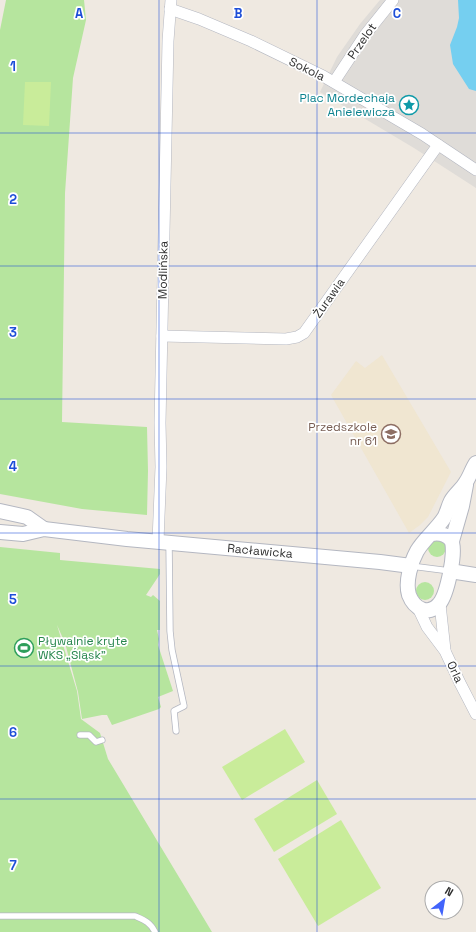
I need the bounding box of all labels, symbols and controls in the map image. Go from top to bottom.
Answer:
text: A [75,5,84,22]
text: B [234,5,243,22]
text: C [393,5,401,22]
street label: Przelot [344,20,380,62]
street label: Sokola [286,53,328,85]
text: 1 [10,58,16,75]
place label: Plac Mordechaja Anielewicza [300,90,395,120]
place icon: Plac Mordechaja Anielewicza [398,94,420,116]
text: 2 [9,191,17,208]
street label: Modlińska [154,241,172,299]
street label: Żurawia [310,275,348,321]
text: 3 [9,324,17,341]
place label: Przedszkole nr 61 [308,419,377,449]
school or university icon: Przedszkole nr 61 [380,423,402,445]
text: 4 [9,458,17,475]
street label: Racławicka [227,540,293,562]
text: 5 [9,591,17,608]
place label: Pływalnie kryte WKS „Śląsk” [38,633,127,663]
sports icon: Pływalnie kryte WKS „Śląsk” [13,637,35,659]
street label: Orla [443,658,467,686]
text: 6 [9,724,17,741]
text: 7 [9,857,17,874]
north arrow [424,880,464,920]
text: N [442,884,456,899]

